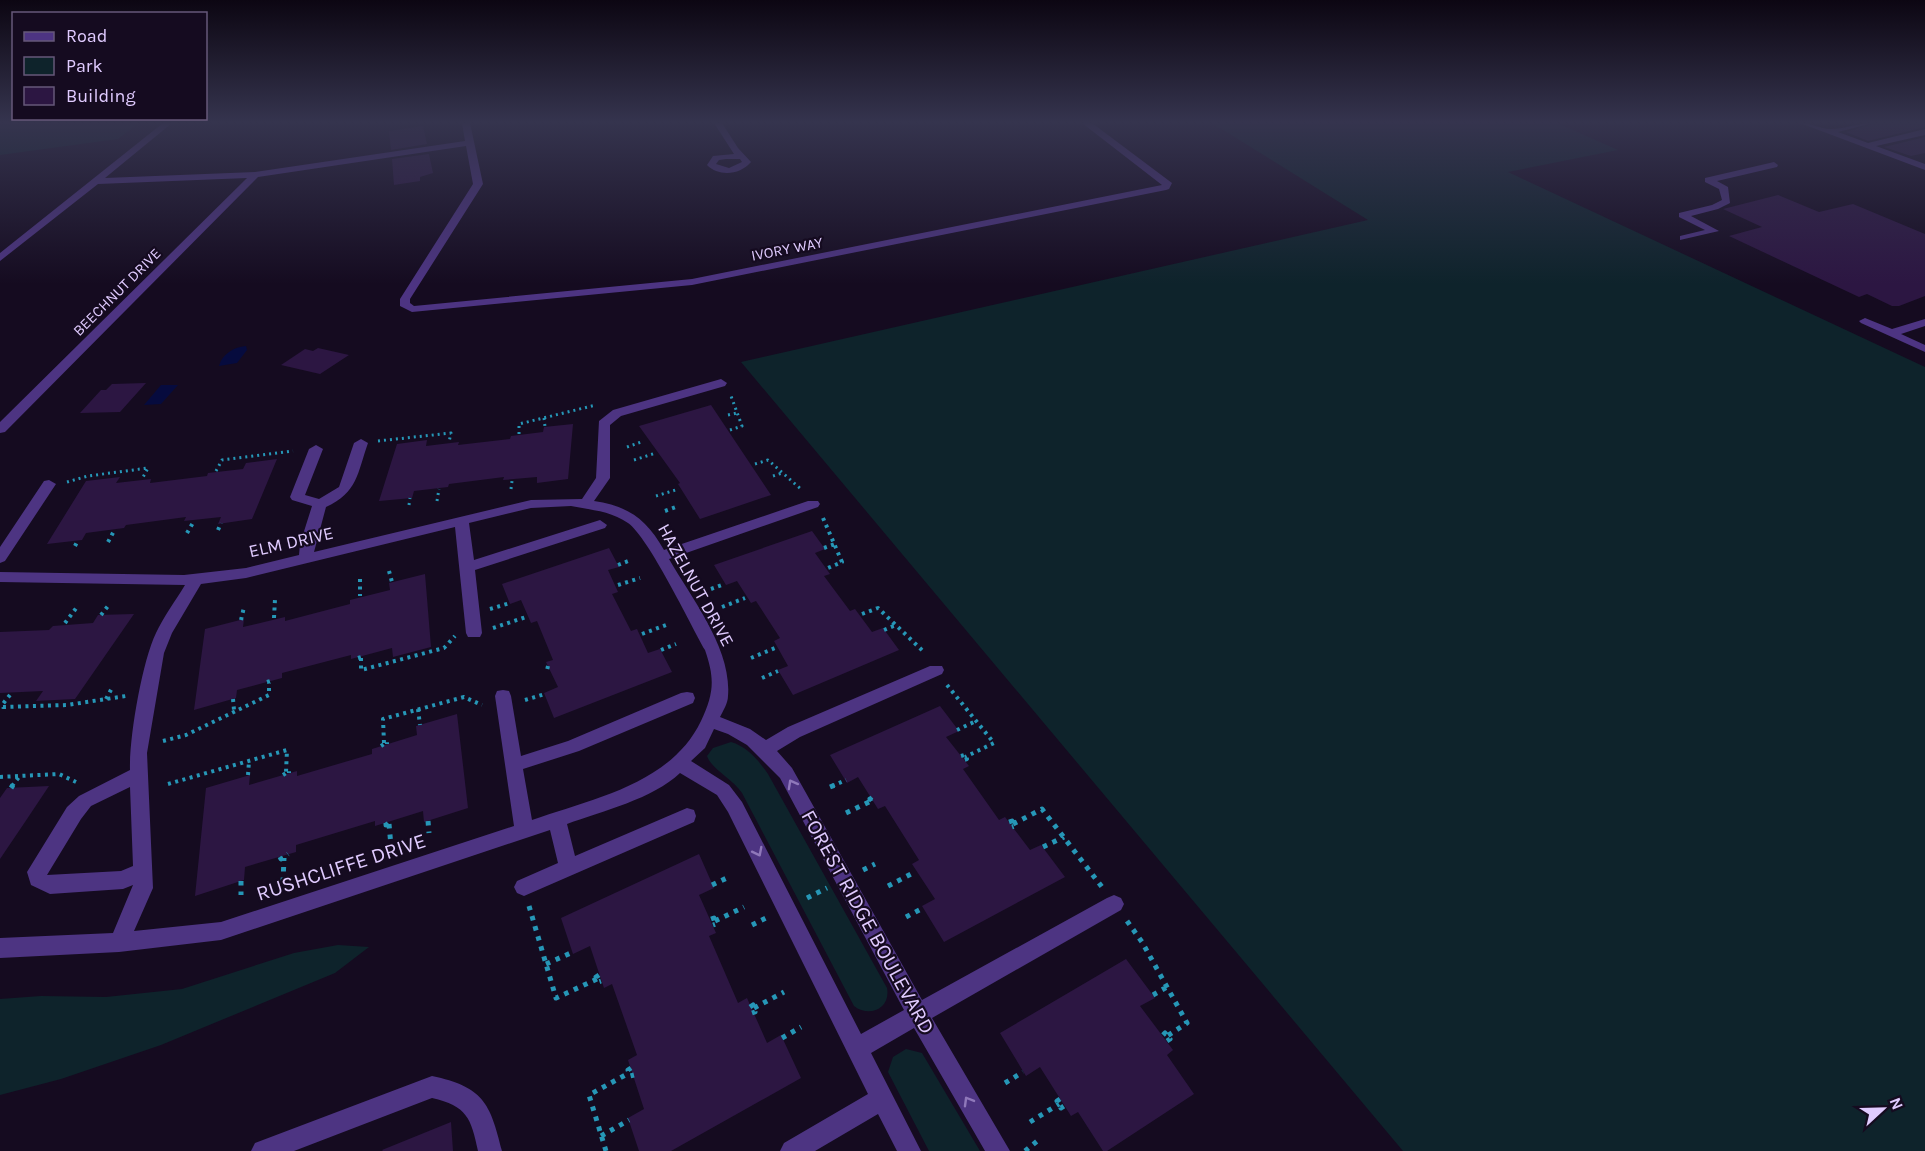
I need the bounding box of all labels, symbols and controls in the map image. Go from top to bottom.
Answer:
legend [12,12,207,120]
text: Road [66,25,107,47]
text: Park [66,55,103,77]
text: Building [66,85,136,107]
street label: IVORY WAY [750,233,825,265]
street label: BEECHNUT DRIVE [69,244,165,340]
street label: HAZELNUT DRIVE [653,520,739,650]
street label: ELM DRIVE [247,522,335,562]
one-way arrow [788,779,799,790]
street label: FOREST RIDGE BOULEVARD [796,806,940,1038]
street label: RUSHCLIFFE DRIVE [253,828,429,906]
one-way arrow [751,846,762,856]
north arrow [1853,1079,1913,1139]
text: N [1885,1095,1907,1112]
one-way arrow [964,1097,975,1107]

